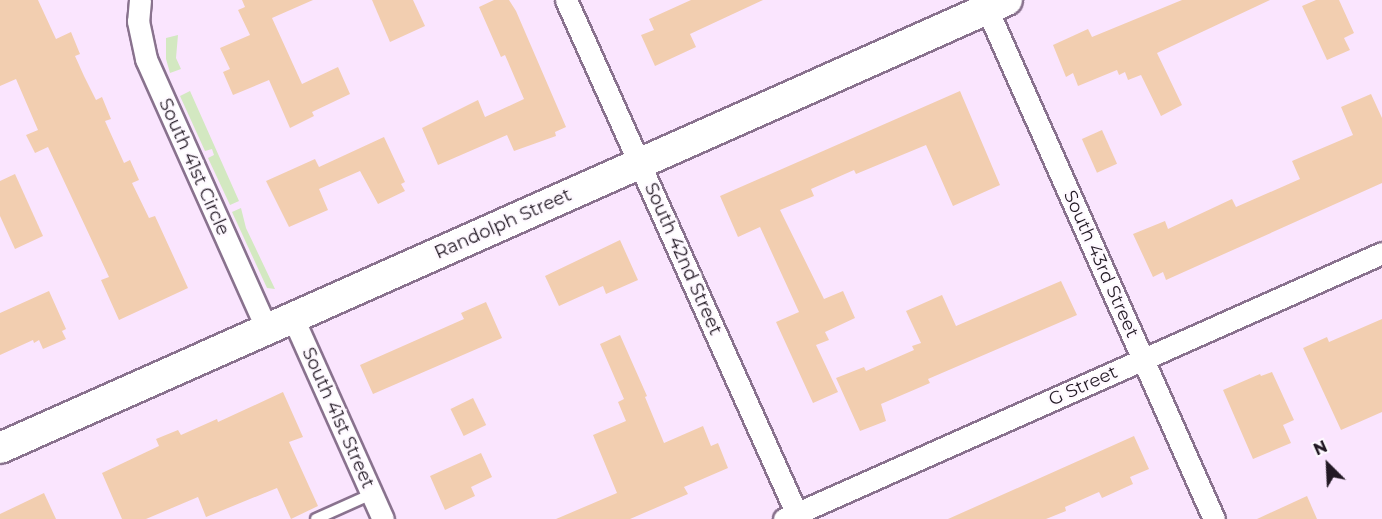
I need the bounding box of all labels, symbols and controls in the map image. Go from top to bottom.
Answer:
street label: South 41st Circle [154,95,234,239]
street label: South 42nd Street [640,180,726,338]
street label: Randolph Street [431,184,575,264]
street label: South 43rd Street [1059,187,1143,341]
street label: South 41st Street [297,344,379,492]
street label: G Street [1045,361,1121,411]
north arrow [1298,435,1358,495]
text: N [1311,437,1330,459]

